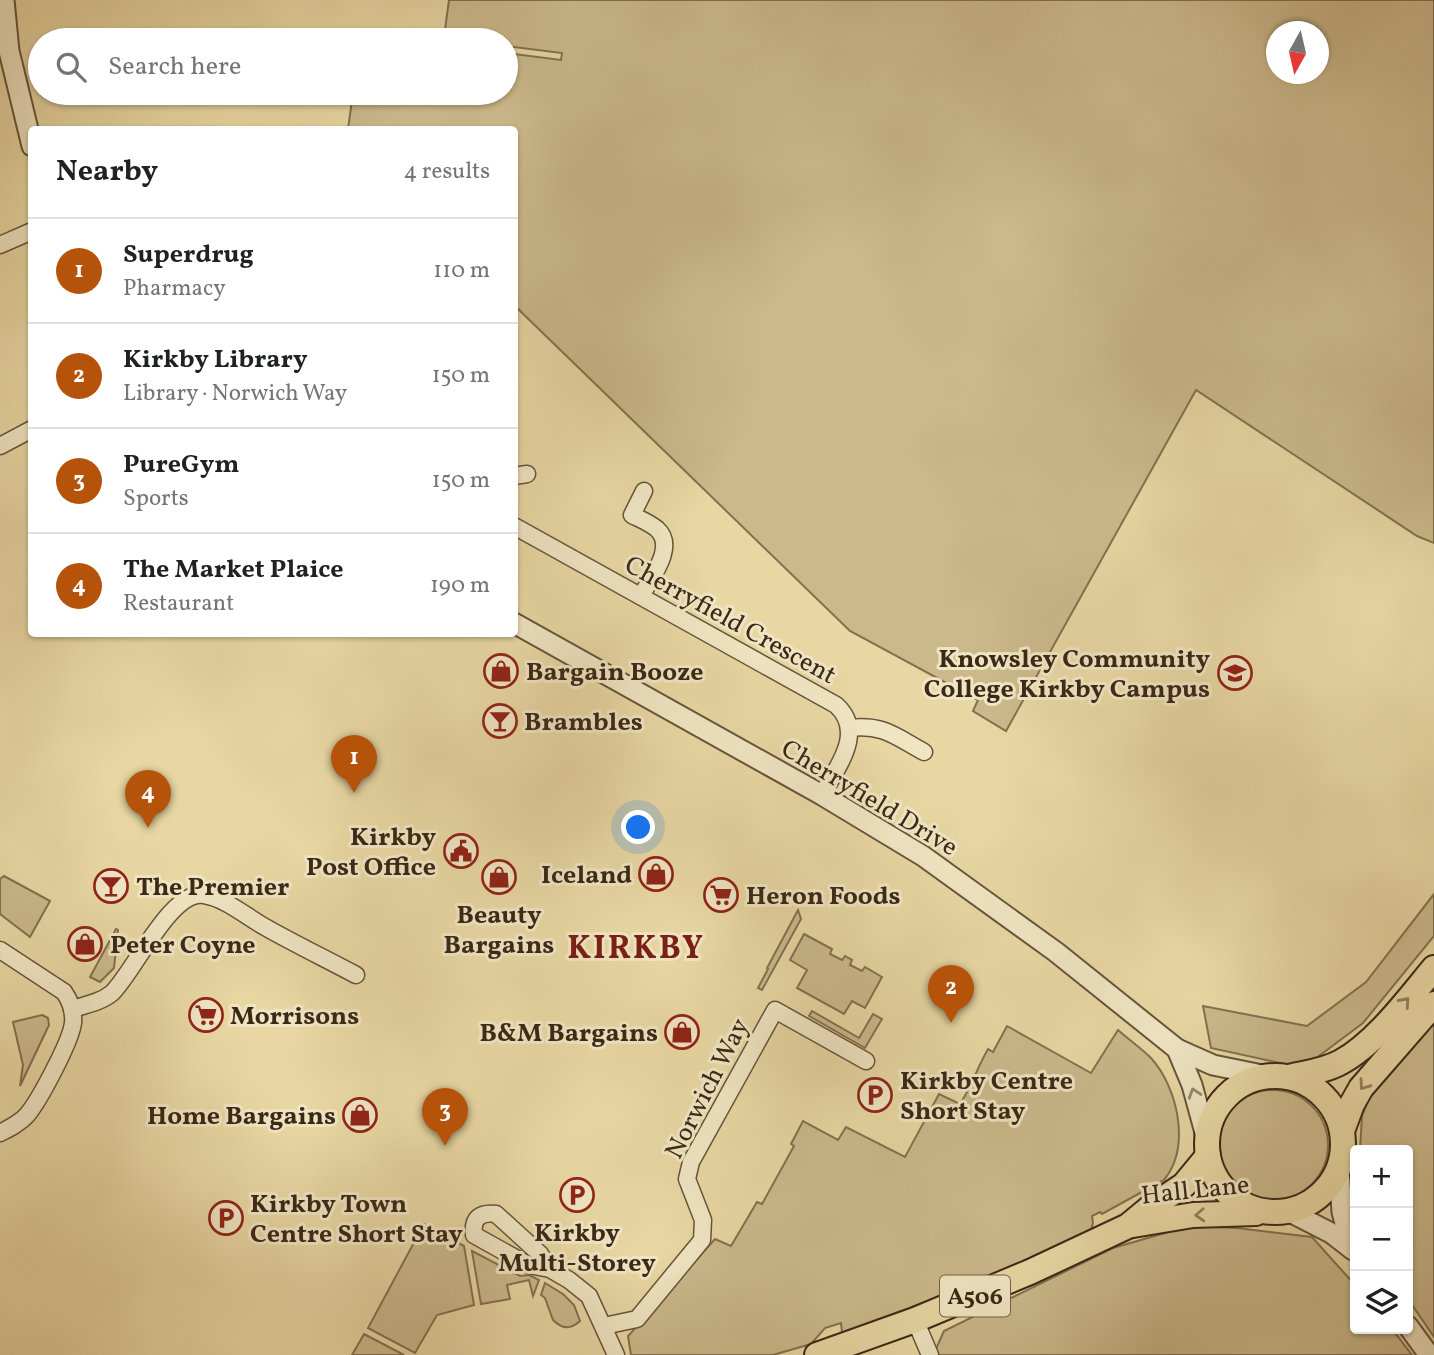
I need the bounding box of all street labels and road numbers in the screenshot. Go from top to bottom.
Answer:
street label: Cherryfield Crescent [618,548,842,694]
street label: Cherryfield Drive [774,732,964,866]
street label: Norwich Way [657,1012,759,1165]
street label: Hall Lane [1139,1167,1251,1215]
road number: A506 [940,1276,1010,1316]

